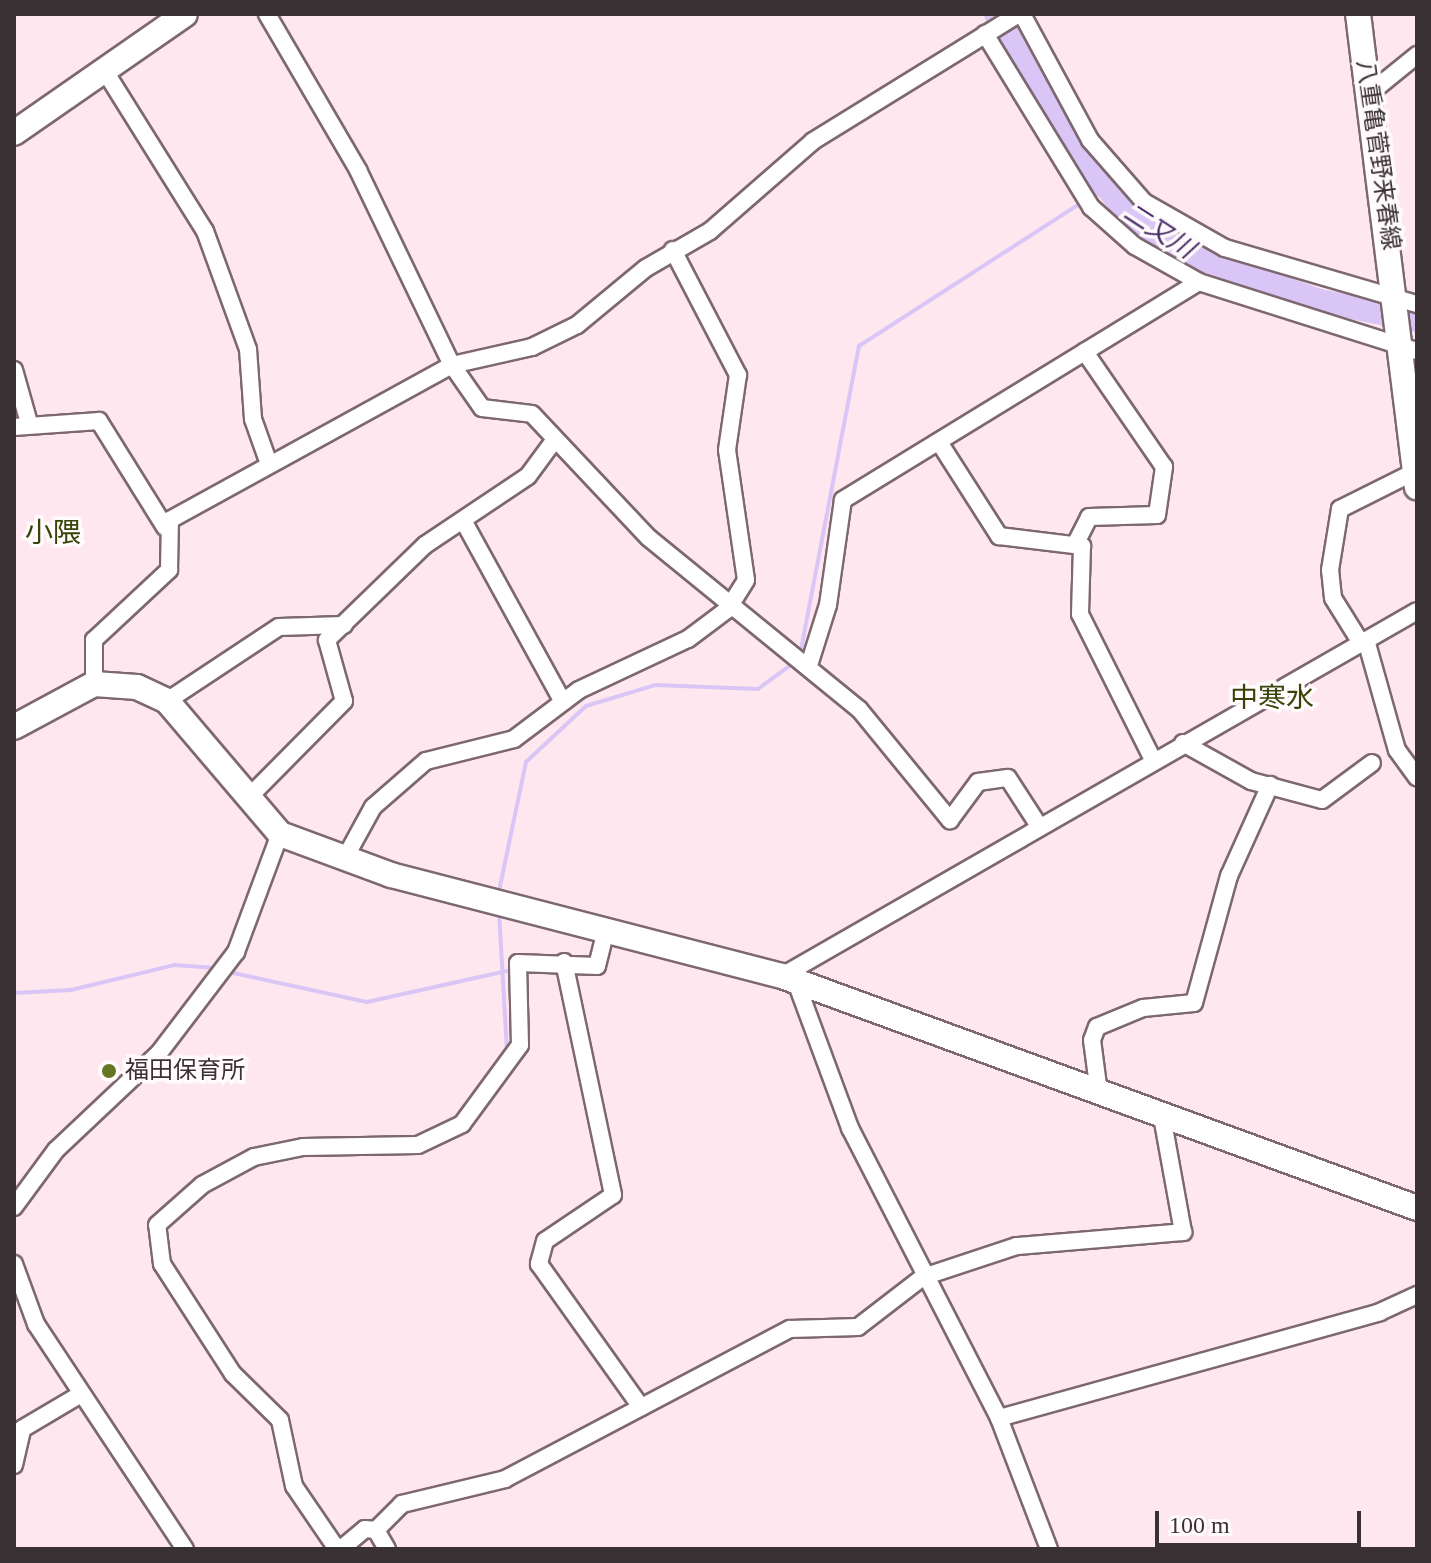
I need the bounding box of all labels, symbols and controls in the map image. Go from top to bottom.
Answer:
street label: 八重亀菅野来春線 [1350,58,1406,252]
water label: 二又川 [1118,197,1200,265]
district label: 小隈 [25,516,81,550]
district label: 中寒水 [1230,681,1314,715]
place label: 福田保育所 [125,1057,245,1085]
marker: 福田保育所 [100,1062,118,1080]
scale bar [1159,1495,1365,1545]
text: 100 m [1169,1512,1230,1538]

